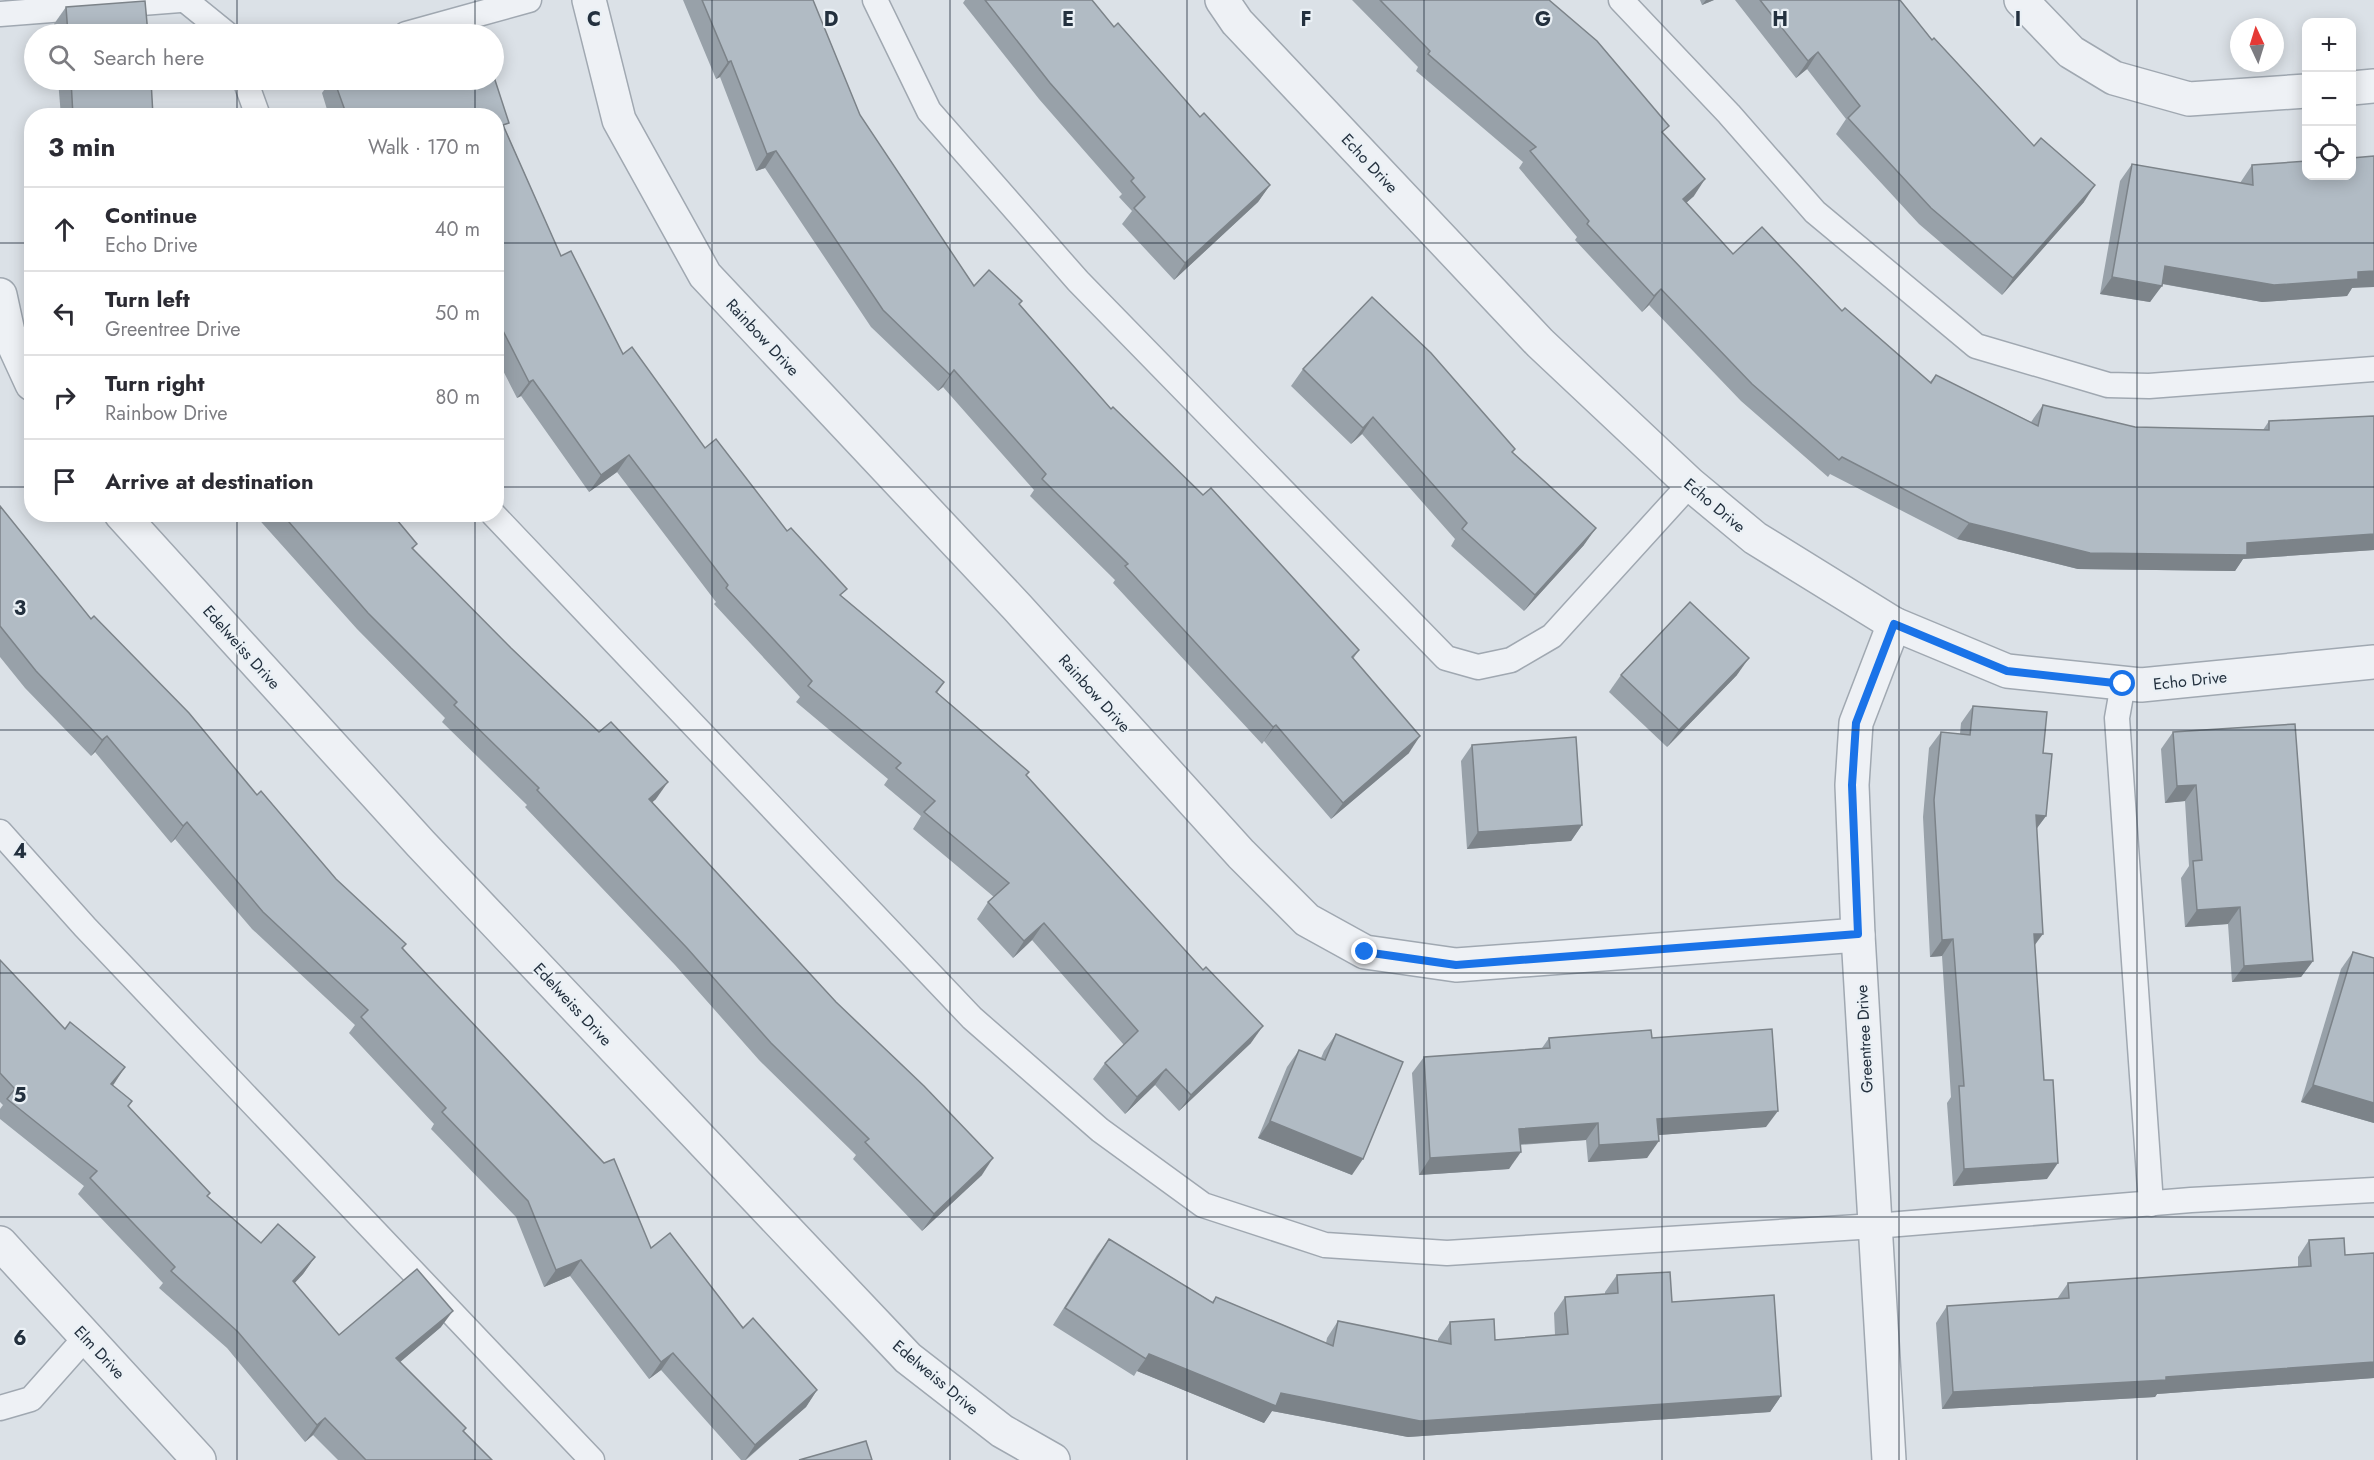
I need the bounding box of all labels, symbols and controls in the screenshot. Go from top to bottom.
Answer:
text: C [587,5,601,34]
text: D [824,5,838,34]
text: E [1062,5,1074,34]
text: F [1300,5,1312,34]
text: G [1535,5,1551,34]
text: H [1772,5,1788,34]
text: I [2015,5,2021,34]
north arrow [2230,18,2284,72]
map controls [2302,18,2356,180]
button: + [2302,18,2356,72]
search box [24,24,504,90]
icon: search [45,41,78,74]
text: Search here [93,41,204,73]
button: − [2302,72,2356,126]
button: locate [2302,126,2356,180]
text: 3 min [48,128,115,166]
street label: Echo Drive [1336,128,1403,198]
text: Walk · 170 m [368,133,480,162]
text: Continue [105,199,197,231]
icon: ahead [48,213,81,246]
text: 40 m [435,215,480,244]
text: Echo Drive [105,231,197,260]
text: Turn left [105,283,190,315]
street label: Rainbow Drive [721,294,804,381]
icon: left [48,297,81,330]
text: 50 m [435,299,480,328]
text: Greentree Drive [105,315,241,344]
text: Turn right [105,367,205,399]
icon: right [48,381,81,414]
text: 80 m [435,383,480,412]
text: Rainbow Drive [105,399,228,428]
icon: arrive [48,465,81,498]
text: Arrive at destination [105,465,314,497]
street label: Echo Drive [1679,473,1750,538]
text: 3 [14,594,26,623]
street label: Edelweiss Drive [198,600,286,694]
street label: Rainbow Drive [1053,649,1136,737]
street label: Echo Drive [2152,665,2228,696]
route start [2109,670,2135,696]
text: 4 [13,837,27,866]
route end [1351,938,1377,964]
street label: Edelweiss Drive [528,958,617,1051]
street label: Greentree Drive [1850,984,1879,1094]
text: 5 [14,1081,27,1110]
street label: Elm Drive [69,1321,130,1384]
text: 6 [13,1324,27,1353]
street label: Edelweiss Drive [888,1334,984,1420]

